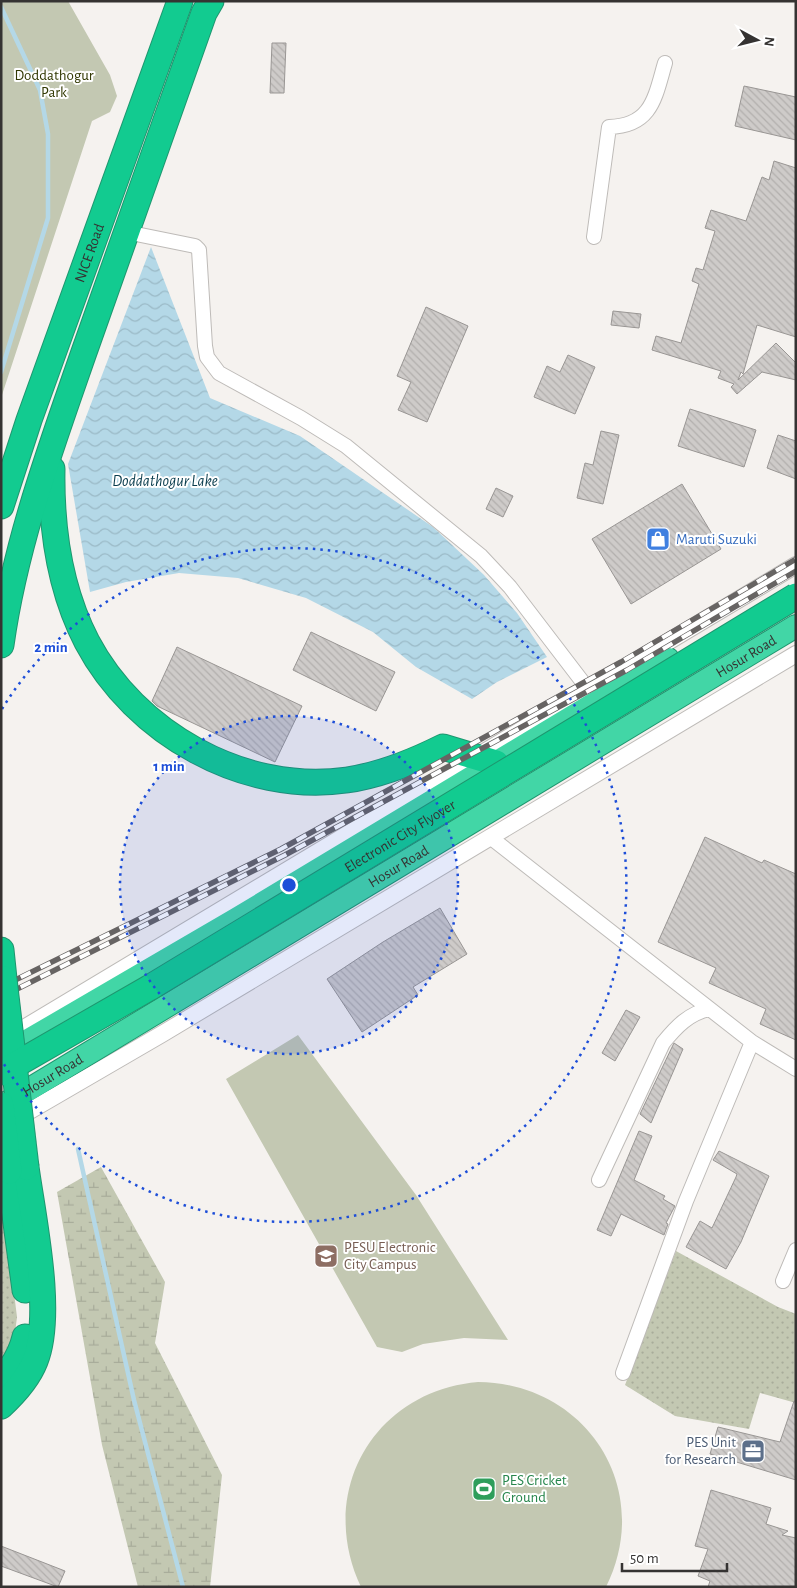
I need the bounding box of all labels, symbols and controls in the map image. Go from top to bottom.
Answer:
north arrow [732,15,782,65]
text: N [761,36,776,47]
park label: Doddathogur Park [14,68,94,100]
street label: NICE Road [72,221,107,284]
water label: Doddathogur Lake [112,473,218,489]
shop icon: Maruti Suzuki [645,526,671,552]
place label: Maruti Suzuki [676,532,757,547]
street label: Hosur Road [713,632,779,680]
text: 2 min [34,640,68,655]
text: 1 min [153,759,185,774]
street label: Electronic City Flyover [342,797,458,875]
street label: Hosur Road [366,842,431,890]
centre of rings [280,876,298,894]
street label: Hosur Road [20,1051,86,1099]
place label: PESU Electronic City Campus [344,1240,436,1272]
school or university icon: PESU Electronic City Campus [313,1243,339,1269]
place label: PES Unit for Research [665,1435,736,1467]
office icon: PES Unit for Research [740,1438,766,1464]
place label: PES Cricket Ground [502,1473,567,1505]
sports icon: PES Cricket Ground [471,1476,497,1502]
scale bar [622,1540,727,1572]
text: 50 m [630,1551,659,1566]

